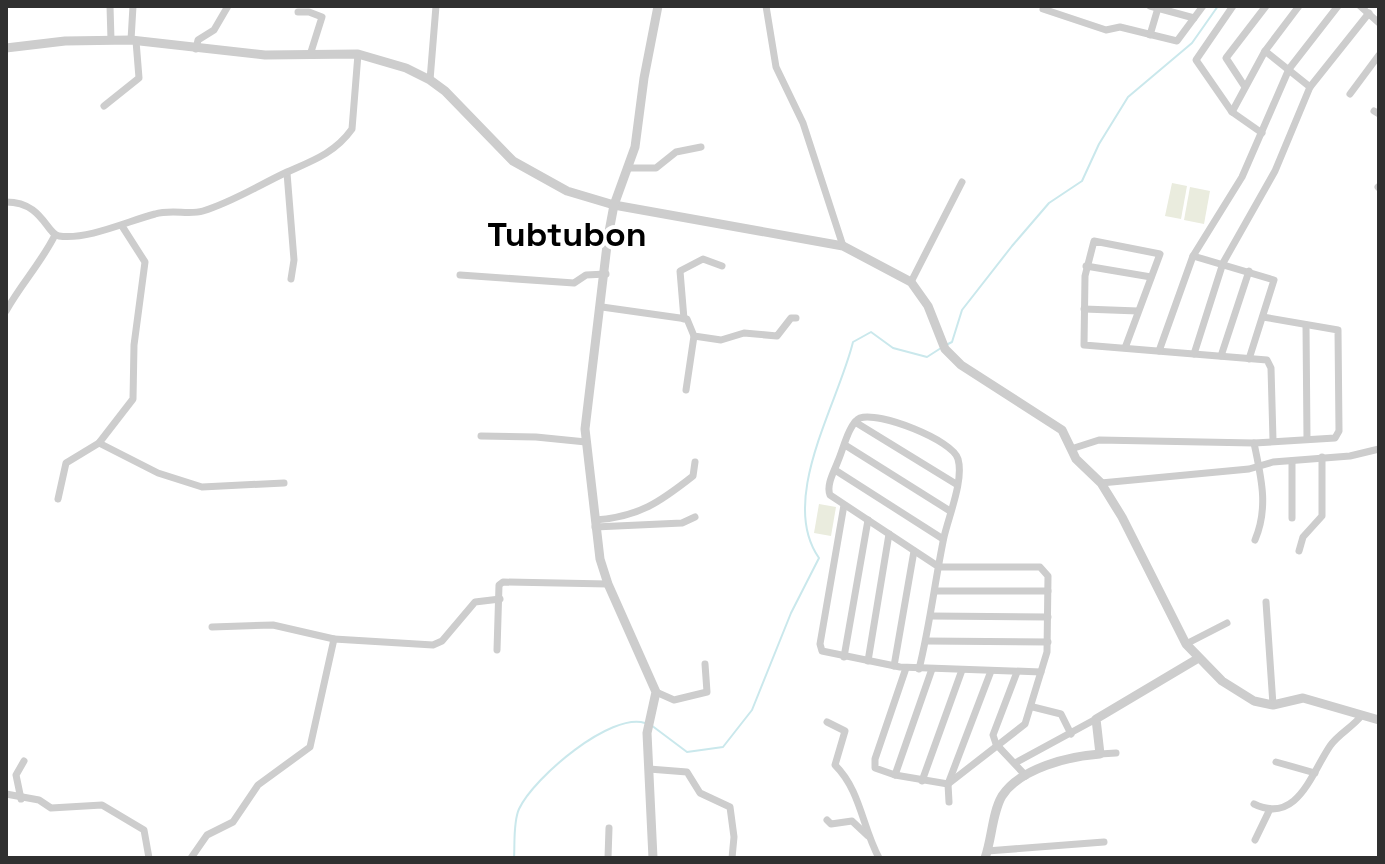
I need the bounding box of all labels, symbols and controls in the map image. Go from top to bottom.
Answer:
district label: Tubtubon [487,213,647,256]

